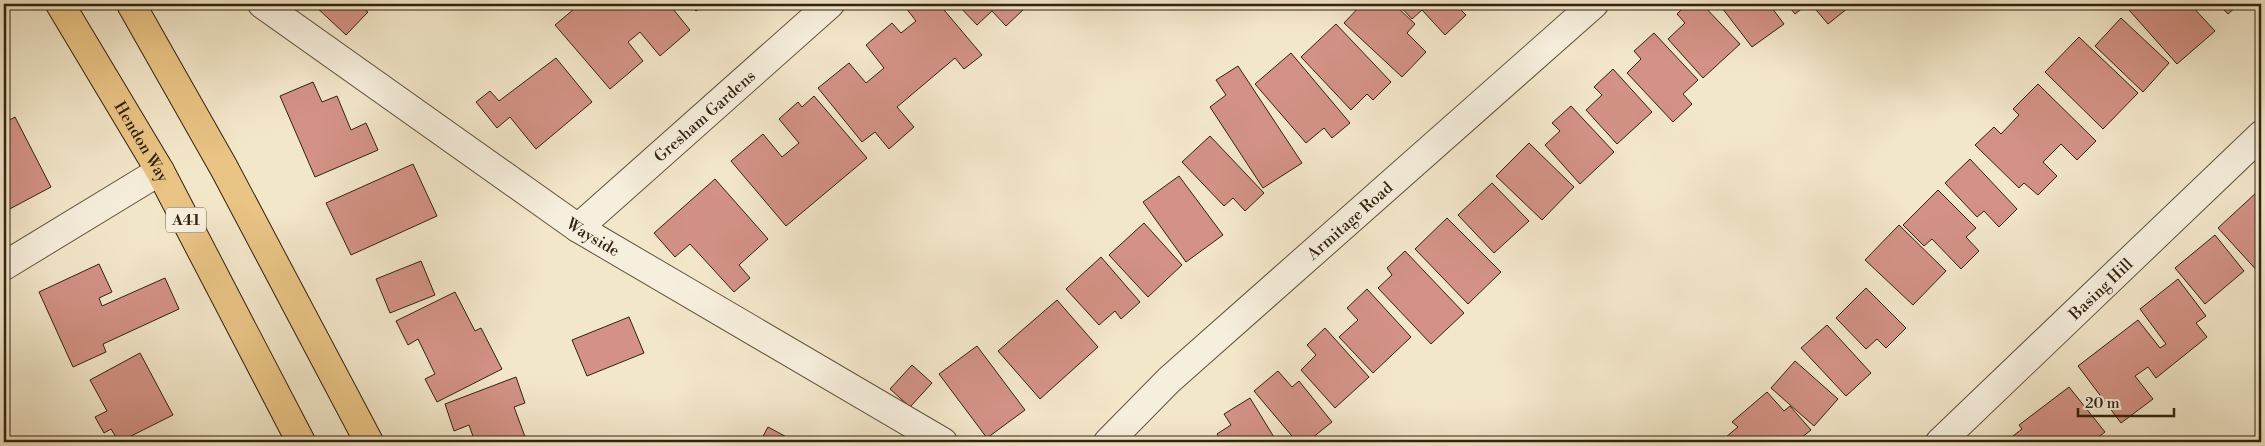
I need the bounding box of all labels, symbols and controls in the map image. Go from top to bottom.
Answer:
street label: Gresham Gardens [650,66,760,167]
street label: Hendon Way [109,98,173,186]
street label: Armitage Road [1302,178,1397,265]
road number: A41 [166,208,206,232]
street label: Wayside [561,213,623,261]
street label: Basing Hill [2064,254,2137,325]
scale bar [2078,386,2174,418]
text: 20 m [2085,394,2120,413]

